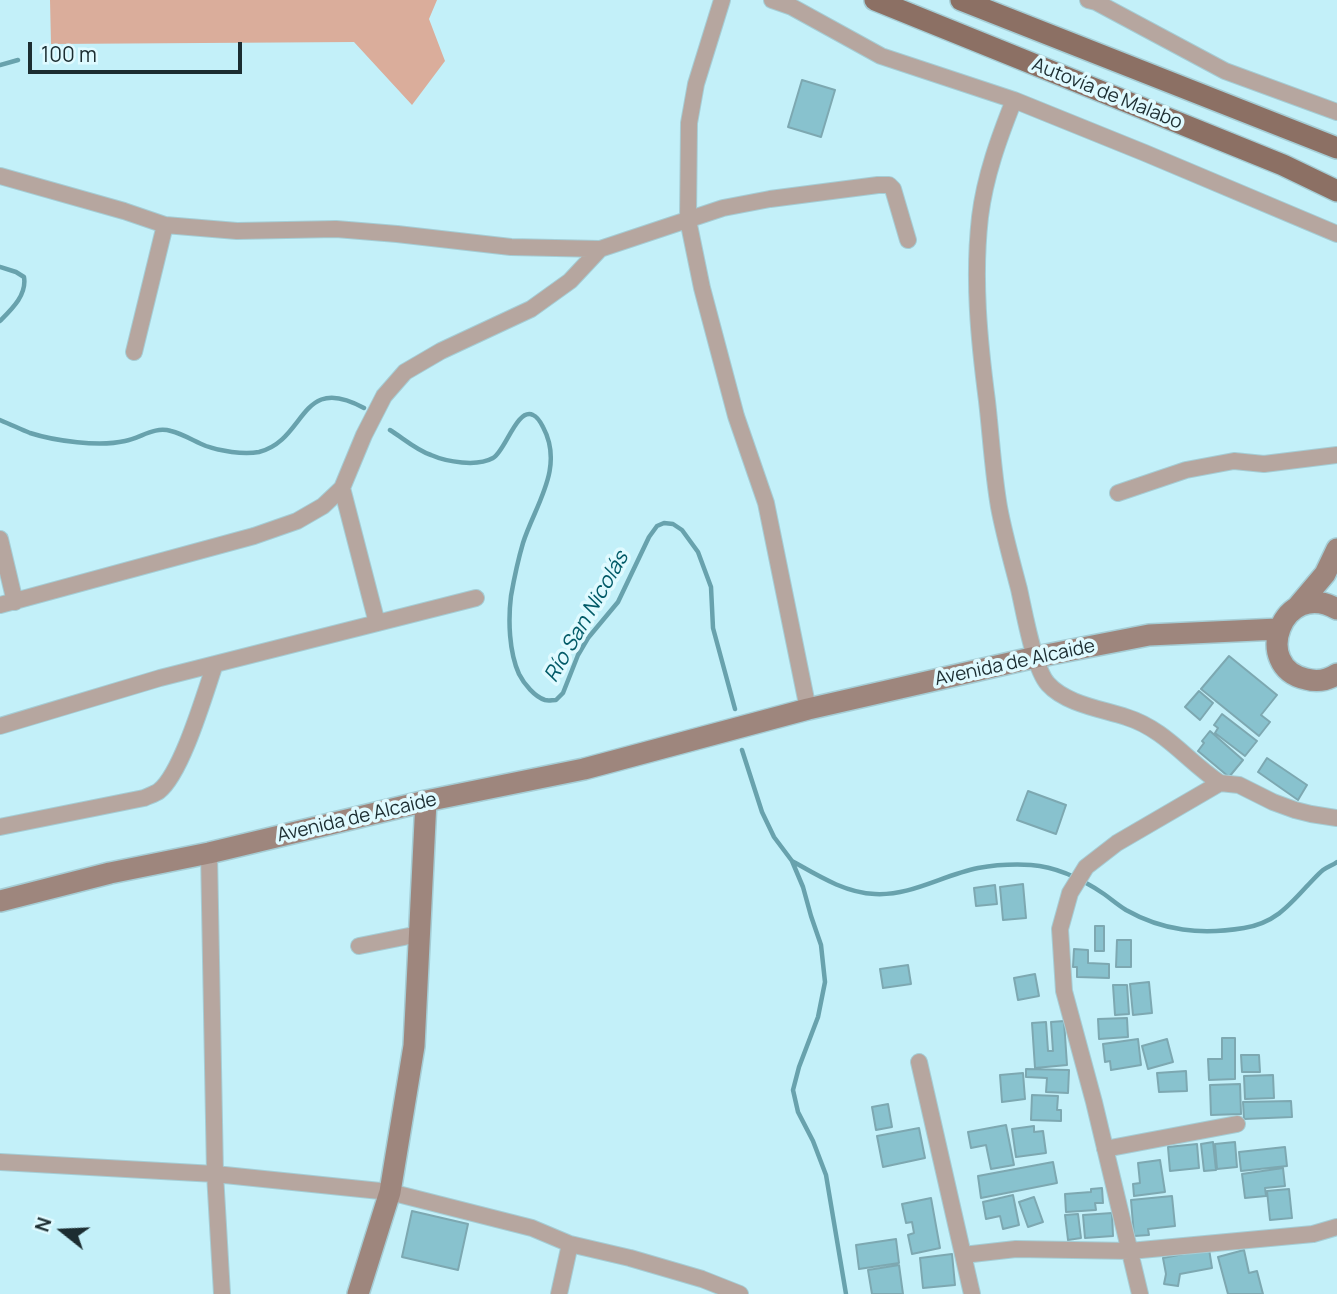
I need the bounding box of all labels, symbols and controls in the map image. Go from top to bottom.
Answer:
scale bar [32,28,245,72]
text: 100 m [41,40,97,68]
street label: Autovía de Malabo [1029,53,1185,135]
water label: Río San Nicolás [539,547,635,687]
street label: Avenida de Alcaide [933,635,1097,691]
street label: Avenida de Alcaide [275,789,439,847]
north arrow [28,1196,98,1266]
text: N [29,1214,58,1235]

